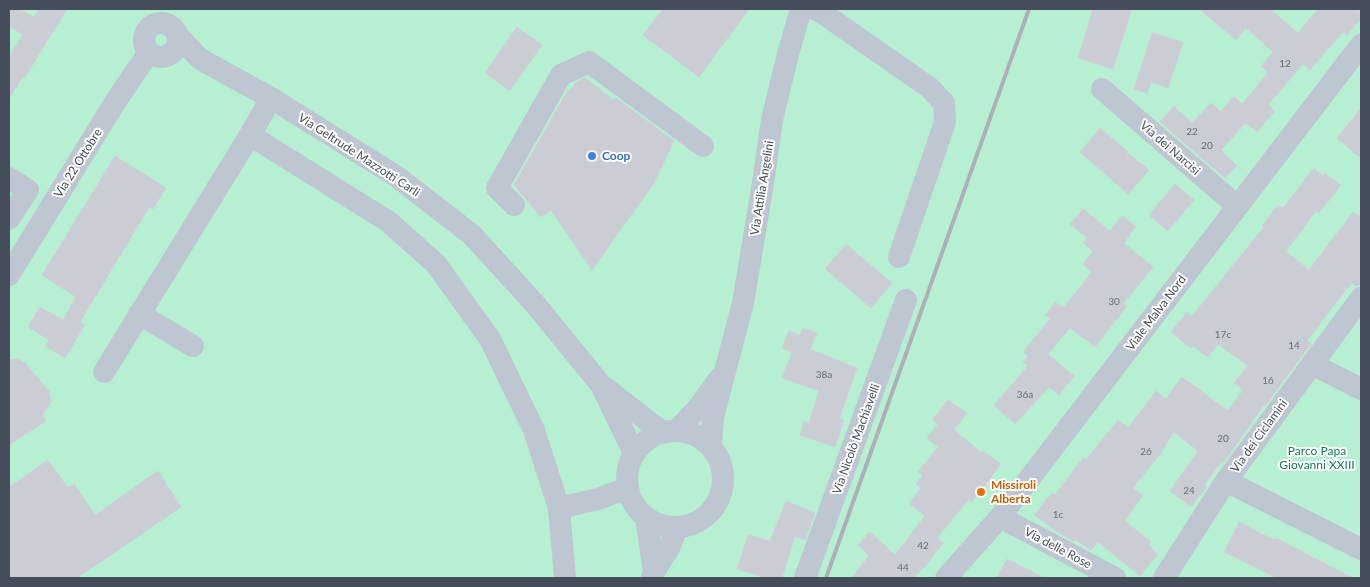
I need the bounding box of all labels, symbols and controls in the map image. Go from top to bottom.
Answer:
house number: 12 [1279,57,1291,69]
street label: Via Geltrude Mazzotti Carli [296,110,423,200]
street label: Via dei Narcisi [1137,117,1204,178]
street label: Via 22 Ottobre [50,125,105,200]
house number: 22 [1186,125,1198,137]
street label: Via Attilia Angelini [747,139,776,236]
house number: 20 [1201,139,1213,151]
place label: Coop [602,148,631,163]
marker: Coop [586,150,598,162]
street label: Viale Malva Nord [1122,272,1189,353]
house number: 30 [1108,295,1120,307]
house number: 17c [1215,328,1231,340]
house number: 14 [1288,339,1300,351]
house number: 38a [816,368,832,380]
house number: 16 [1262,374,1274,386]
street label: Via Nicolò Machiavelli [829,382,882,496]
house number: 36a [1017,388,1033,400]
street label: Via dei Ciclamini [1227,396,1290,475]
house number: 20 [1217,432,1229,444]
park label: Parco Papa Giovanni XXIII [1279,443,1355,472]
house number: 26 [1140,445,1152,457]
place label: Missiroli Alberta [990,477,1036,506]
house number: 24 [1183,484,1195,496]
marker: Missiroli Alberta [975,486,987,498]
house number: 1c [1053,508,1064,520]
street label: Via delle Rose [1022,524,1094,571]
house number: 42 [917,539,929,551]
house number: 44 [897,561,909,573]

